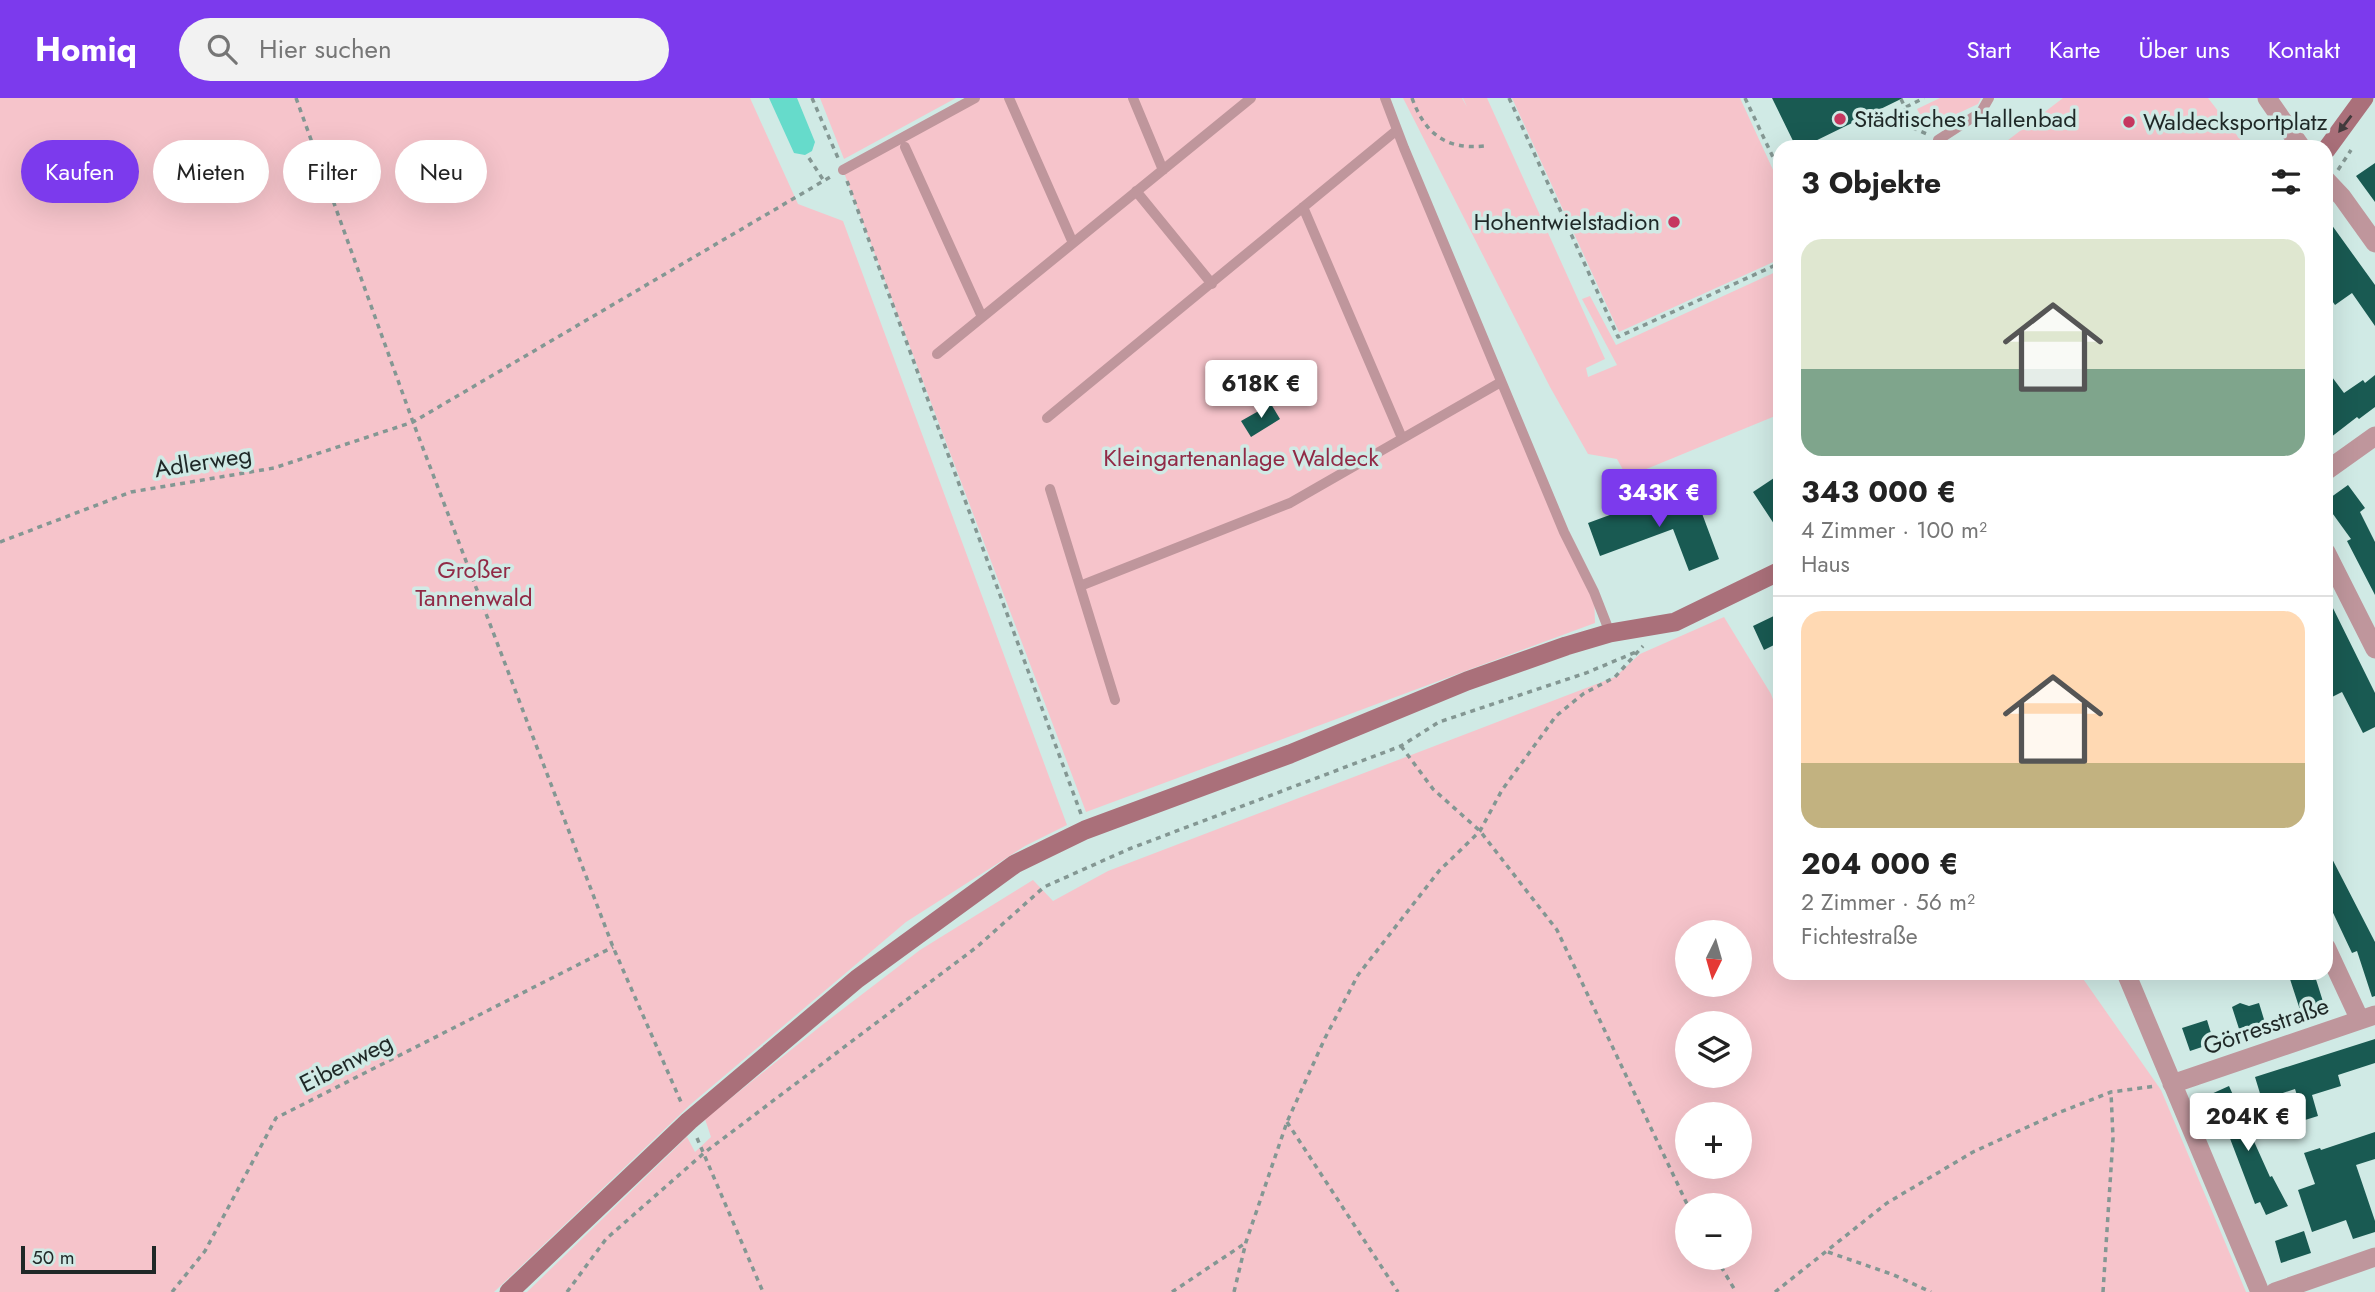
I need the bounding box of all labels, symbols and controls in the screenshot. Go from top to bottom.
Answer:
search box [179,18,669,81]
text: Homiq [35,26,137,73]
icon: search [203,30,241,68]
text: Hier suchen [259,30,392,68]
text: Start [1967,32,2011,67]
text: Karte [2049,32,2100,67]
text: Über uns [2138,32,2230,67]
text: Kontakt [2268,32,2340,67]
place label: Städtisches Hallenbad [1854,101,2077,136]
place label: Waldecksportplatz [2143,104,2328,139]
marker: Städtisches Hallenbad [1832,111,1848,127]
marker: Waldecksportplatz [2121,114,2137,130]
one-way arrow [2338,114,2352,133]
chip: Kaufen [21,140,139,203]
chip: Mieten [153,140,269,203]
chip: Filter [283,140,381,203]
chip: Neu [395,140,487,203]
text: 3 Objekte [1801,161,1941,204]
icon: filters [2267,163,2305,201]
place label: Hohentwielstadion [1473,204,1660,239]
marker: Hohentwielstadion [1666,214,1682,230]
icon: home [1990,284,2116,410]
pin: 618K € [1204,360,1318,420]
text: 618K € [1221,366,1301,400]
street label: Adlerweg [152,437,254,486]
park label: Kleingartenanlage Waldeck [1103,440,1379,475]
pin: 343K € [1602,470,1716,529]
text: 343 000 € [1801,470,1956,513]
text: 343K € [1618,475,1700,509]
text: 4 Zimmer · 100 m² [1801,513,1987,547]
text: Haus [1801,547,1850,581]
park label: Großer Tannenwald [415,552,533,615]
icon: home [1990,656,2116,782]
text: 204 000 € [1801,842,1959,885]
text: 2 Zimmer · 56 m² [1801,885,1975,919]
text: Fichtestraße [1801,919,1918,953]
north arrow [1675,920,1752,998]
map controls [1675,920,1752,1270]
street label: Görresstraße [2198,988,2333,1063]
button: layers [1675,1011,1752,1088]
street label: Eibenweg [293,1024,398,1101]
pin: 204K € [2191,1094,2305,1153]
text: 204K € [2206,1099,2290,1133]
button: + [1675,1102,1752,1179]
button: − [1675,1193,1752,1270]
scale bar [21,1243,156,1275]
text: 50 m [32,1244,75,1271]

